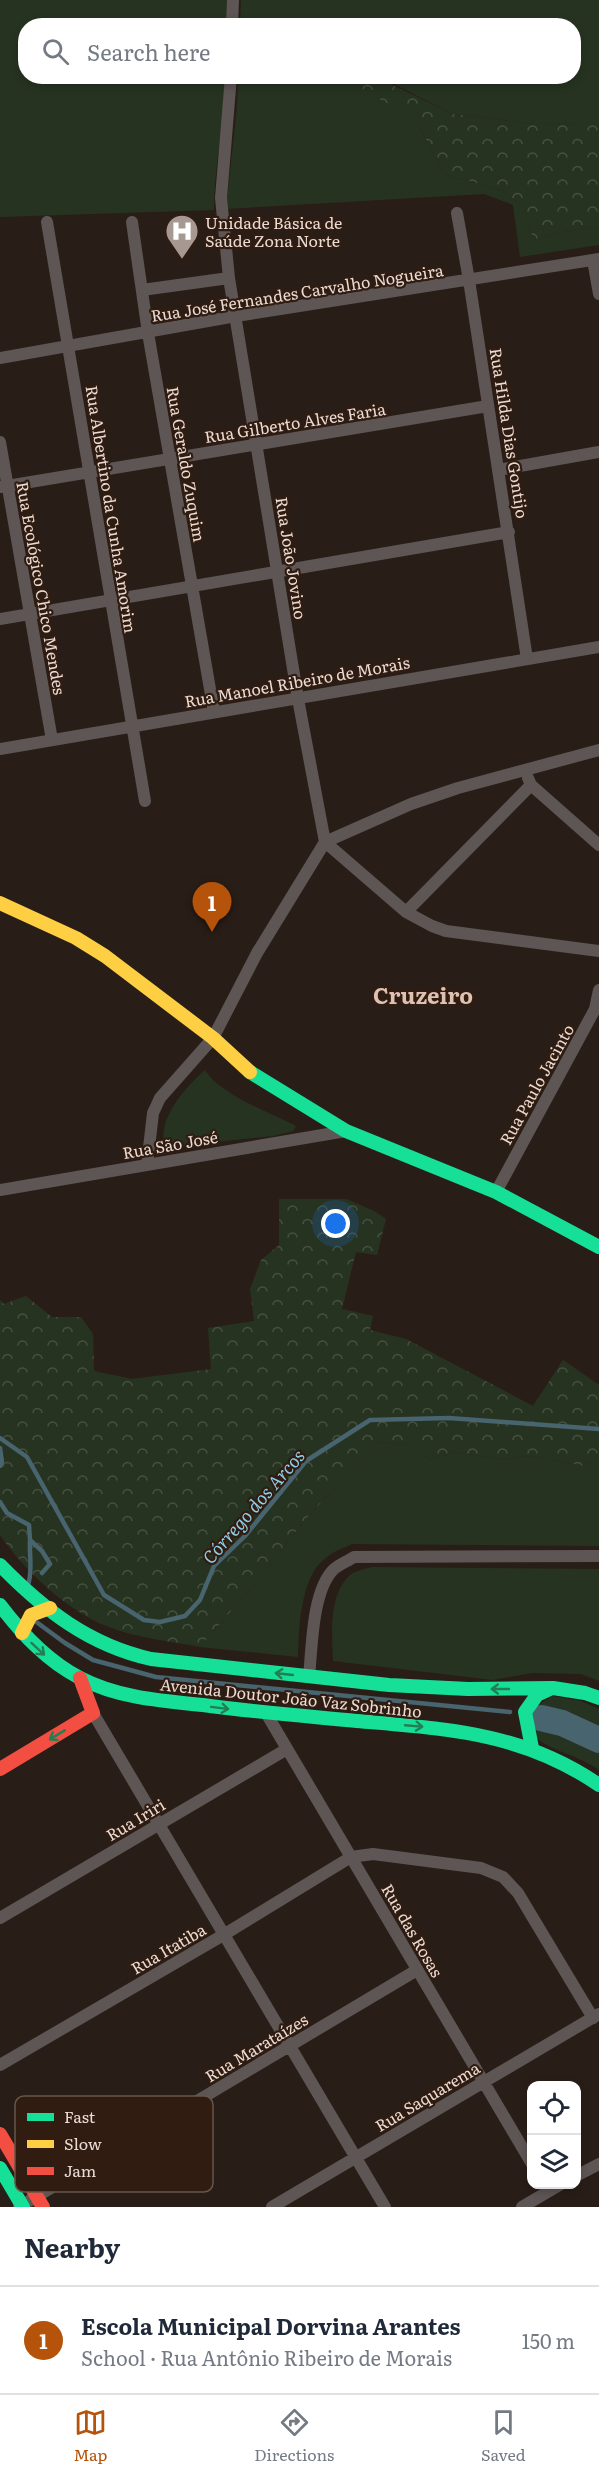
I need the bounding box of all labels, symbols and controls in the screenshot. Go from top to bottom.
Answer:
search box [18,18,581,84]
icon: search [39,35,72,68]
text: Search here [87,35,210,68]
place label: Unidade Básica de Saúde Zona Norte [205,210,342,252]
hospital icon: Unidade Básica de Saúde Zona Norte [164,213,200,260]
street label: Rua José Fernandes Carvalho Nogueira [149,257,445,327]
street label: Rua Hilda Dias Gontijo [485,346,535,520]
street label: Rua Albertino da Cunha Amorim [81,383,144,635]
street label: Rua Geraldo Zuquim [162,384,213,544]
street label: Rua Gilberto Alves Faria [203,396,388,448]
street label: Rua Ecológico Chico Mendes [11,479,73,697]
street label: Rua João Jovino [270,495,314,621]
street label: Rua Manoel Ribeiro de Morais [182,649,412,713]
pin: 1 [192,882,232,932]
district label: Cruzeiro [373,978,473,1011]
street label: Rua Paulo Jacinto [493,1019,579,1149]
street label: Rua São José [120,1124,220,1164]
your location [321,1209,350,1238]
water label: Córrego dos Arcos [195,1443,311,1569]
one-way arrow [31,1642,46,1656]
one-way arrow [275,1668,295,1679]
street label: Avenida Doutor João Vaz Sobrinho [159,1671,423,1723]
one-way arrow [490,1683,510,1695]
one-way arrow [210,1703,230,1714]
one-way arrow [404,1721,424,1732]
one-way arrow [49,1729,66,1741]
street label: Rua Iriri [101,1792,169,1846]
street label: Rua das Rosas [376,1879,450,1981]
street label: Rua Itatiba [126,1917,210,1979]
street label: Rua Marataízes [200,2007,312,2087]
street label: Rua Saquarema [370,2055,484,2137]
map controls [527,2081,581,2189]
button: locate [527,2081,581,2135]
legend [15,2096,213,2192]
text: Fast [64,2104,96,2128]
text: Slow [64,2131,102,2155]
button: layers [527,2135,581,2189]
text: Jam [64,2158,97,2182]
text: Nearby [24,2227,120,2266]
text: Escola Municipal Dorvina Arantes [81,2309,460,2342]
text: 1 [39,2325,48,2355]
text: 150 m [522,2325,575,2355]
text: School · Rua Antônio Ribeiro de Morais [81,2342,452,2372]
tab: Map [73,2406,107,2466]
tab: Directions [254,2406,334,2466]
tab: Saved [481,2406,526,2466]

